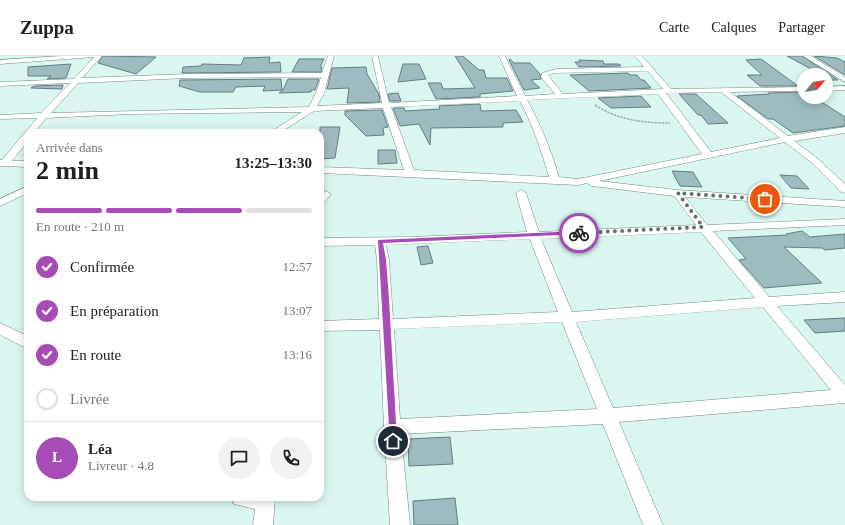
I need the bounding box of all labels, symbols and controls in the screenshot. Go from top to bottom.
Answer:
text: Zuppa [20,17,74,38]
text: Carte [659,20,689,35]
text: Calques [711,20,756,35]
text: Partager [778,20,825,35]
north arrow [797,68,833,104]
map controls [797,68,833,104]
text: Arrivée dans [36,140,103,155]
text: 13:25–13:30 [235,155,312,171]
text: 2 min [36,156,99,185]
pin [748,182,782,216]
icon: bag [754,188,776,210]
courier [559,213,599,253]
text: En route · 210 m [36,219,124,234]
icon: bike [568,222,590,244]
icon: check [36,256,58,278]
text: Confirmée [70,259,134,275]
text: 12:57 [282,259,312,274]
icon: check [36,300,58,322]
text: En préparation [70,303,159,319]
text: 13:07 [282,303,312,318]
icon: check [36,344,58,366]
text: En route [70,347,121,363]
text: 13:16 [282,347,312,362]
text: Livrée [70,391,109,407]
pin [376,424,410,458]
icon: home [382,430,404,452]
button: chat [218,437,260,479]
button: phone [270,437,312,479]
text: Léa [88,441,112,457]
text: L [52,449,62,465]
text: Livreur · 4.8 [88,458,154,473]

